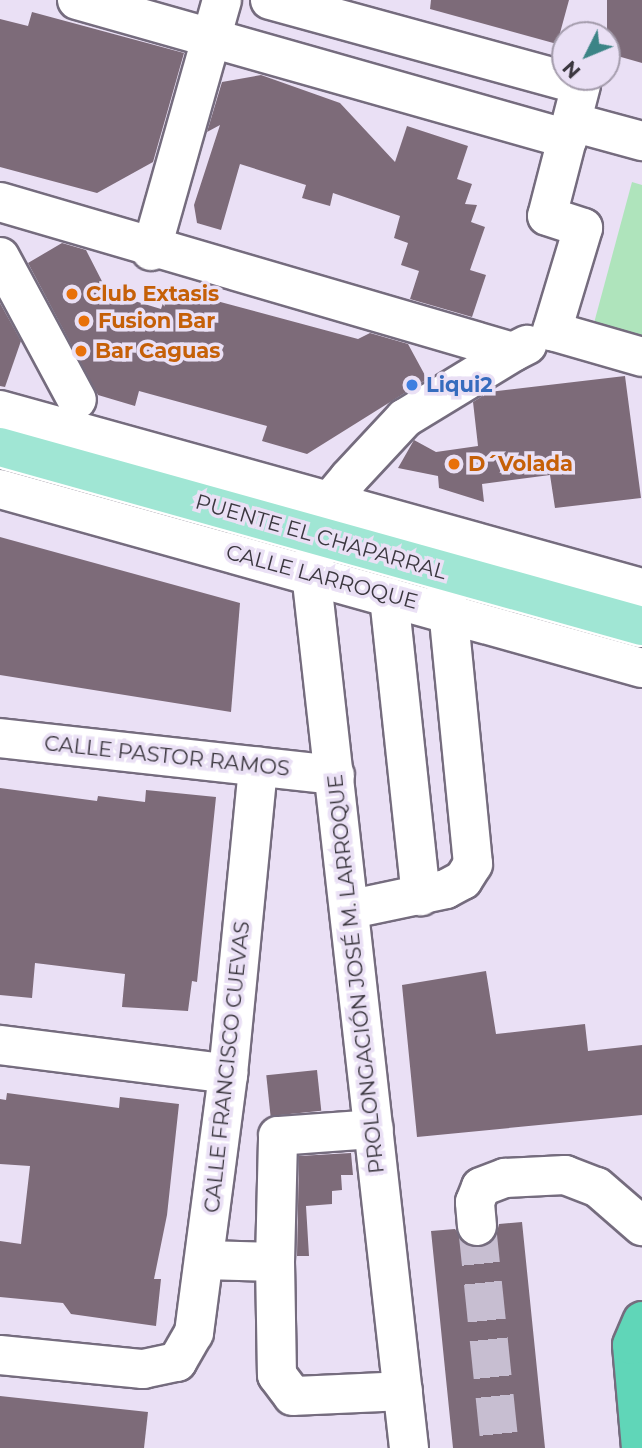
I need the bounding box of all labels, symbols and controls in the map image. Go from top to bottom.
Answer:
north arrow [551,21,621,91]
text: N [558,56,585,83]
place label: Club Extasis [86,281,219,307]
marker: Club Extasis [64,286,80,302]
place label: Fusion Bar [98,308,215,334]
marker: Fusion Bar [76,313,92,329]
place label: Bar Caguas [95,338,220,364]
marker: Bar Caguas [73,343,89,359]
place label: Liqui2 [426,372,493,398]
marker: Liqui2 [404,377,420,393]
place label: D´Volada [468,451,573,477]
marker: D´Volada [446,456,462,472]
street label: PUENTE EL CHAPARRAL [192,489,450,585]
street label: CALLE LARROQUE [223,539,421,615]
street label: CALLE PASTOR RAMOS [43,731,291,781]
street label: PROLONGACIÓN JOSÉ M. LARROQUE [322,773,390,1175]
street label: CALLE FRANCISCO CUEVAS [199,920,255,1214]

